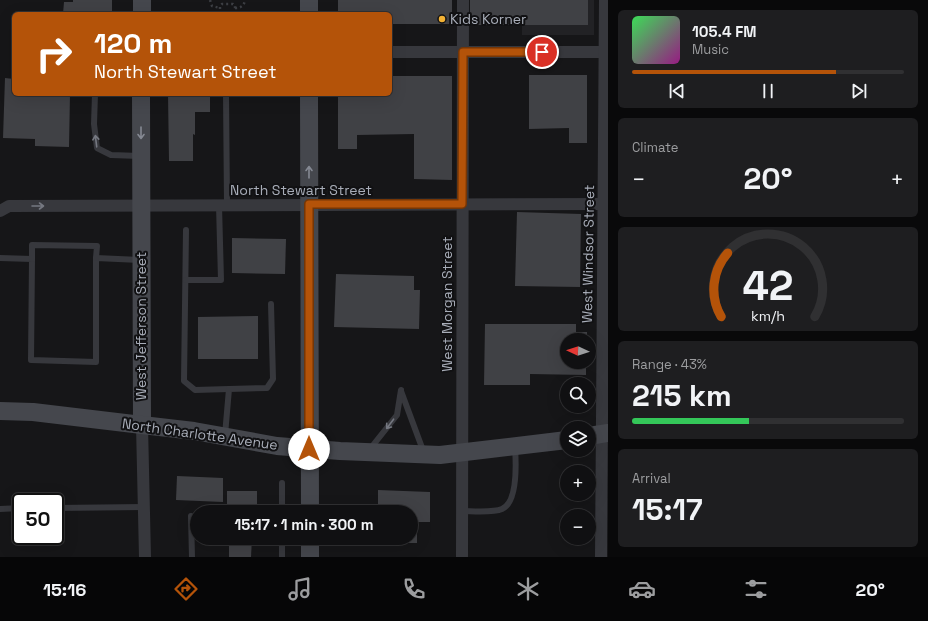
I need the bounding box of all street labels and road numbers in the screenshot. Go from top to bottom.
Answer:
street label: North Stewart Street [230,181,372,199]
street label: West Windsor Street [578,185,598,323]
street label: West Morgan Street [438,236,456,372]
street label: West Jefferson Street [132,252,150,400]
street label: North Charlotte Avenue [121,414,279,454]

